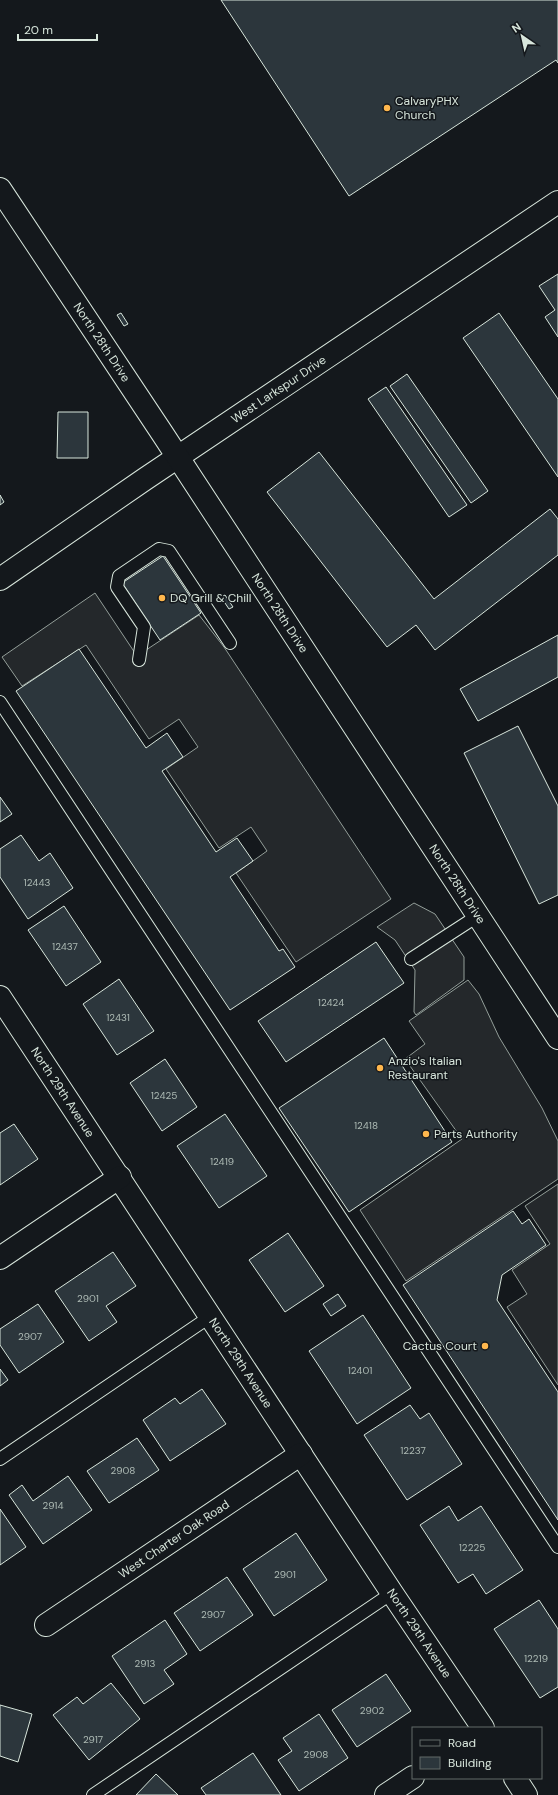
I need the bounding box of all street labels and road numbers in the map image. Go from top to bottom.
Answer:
street label: North 28th Drive [70,300,134,385]
street label: West Larkspur Drive [228,352,329,427]
street label: North 28th Drive [248,570,312,656]
street label: North 28th Drive [425,841,489,927]
street label: North 29th Avenue [27,1044,98,1141]
street label: North 29th Avenue [205,1315,276,1411]
street label: West Charter Oak Road [115,1496,232,1582]
street label: North 29th Avenue [383,1585,455,1681]

